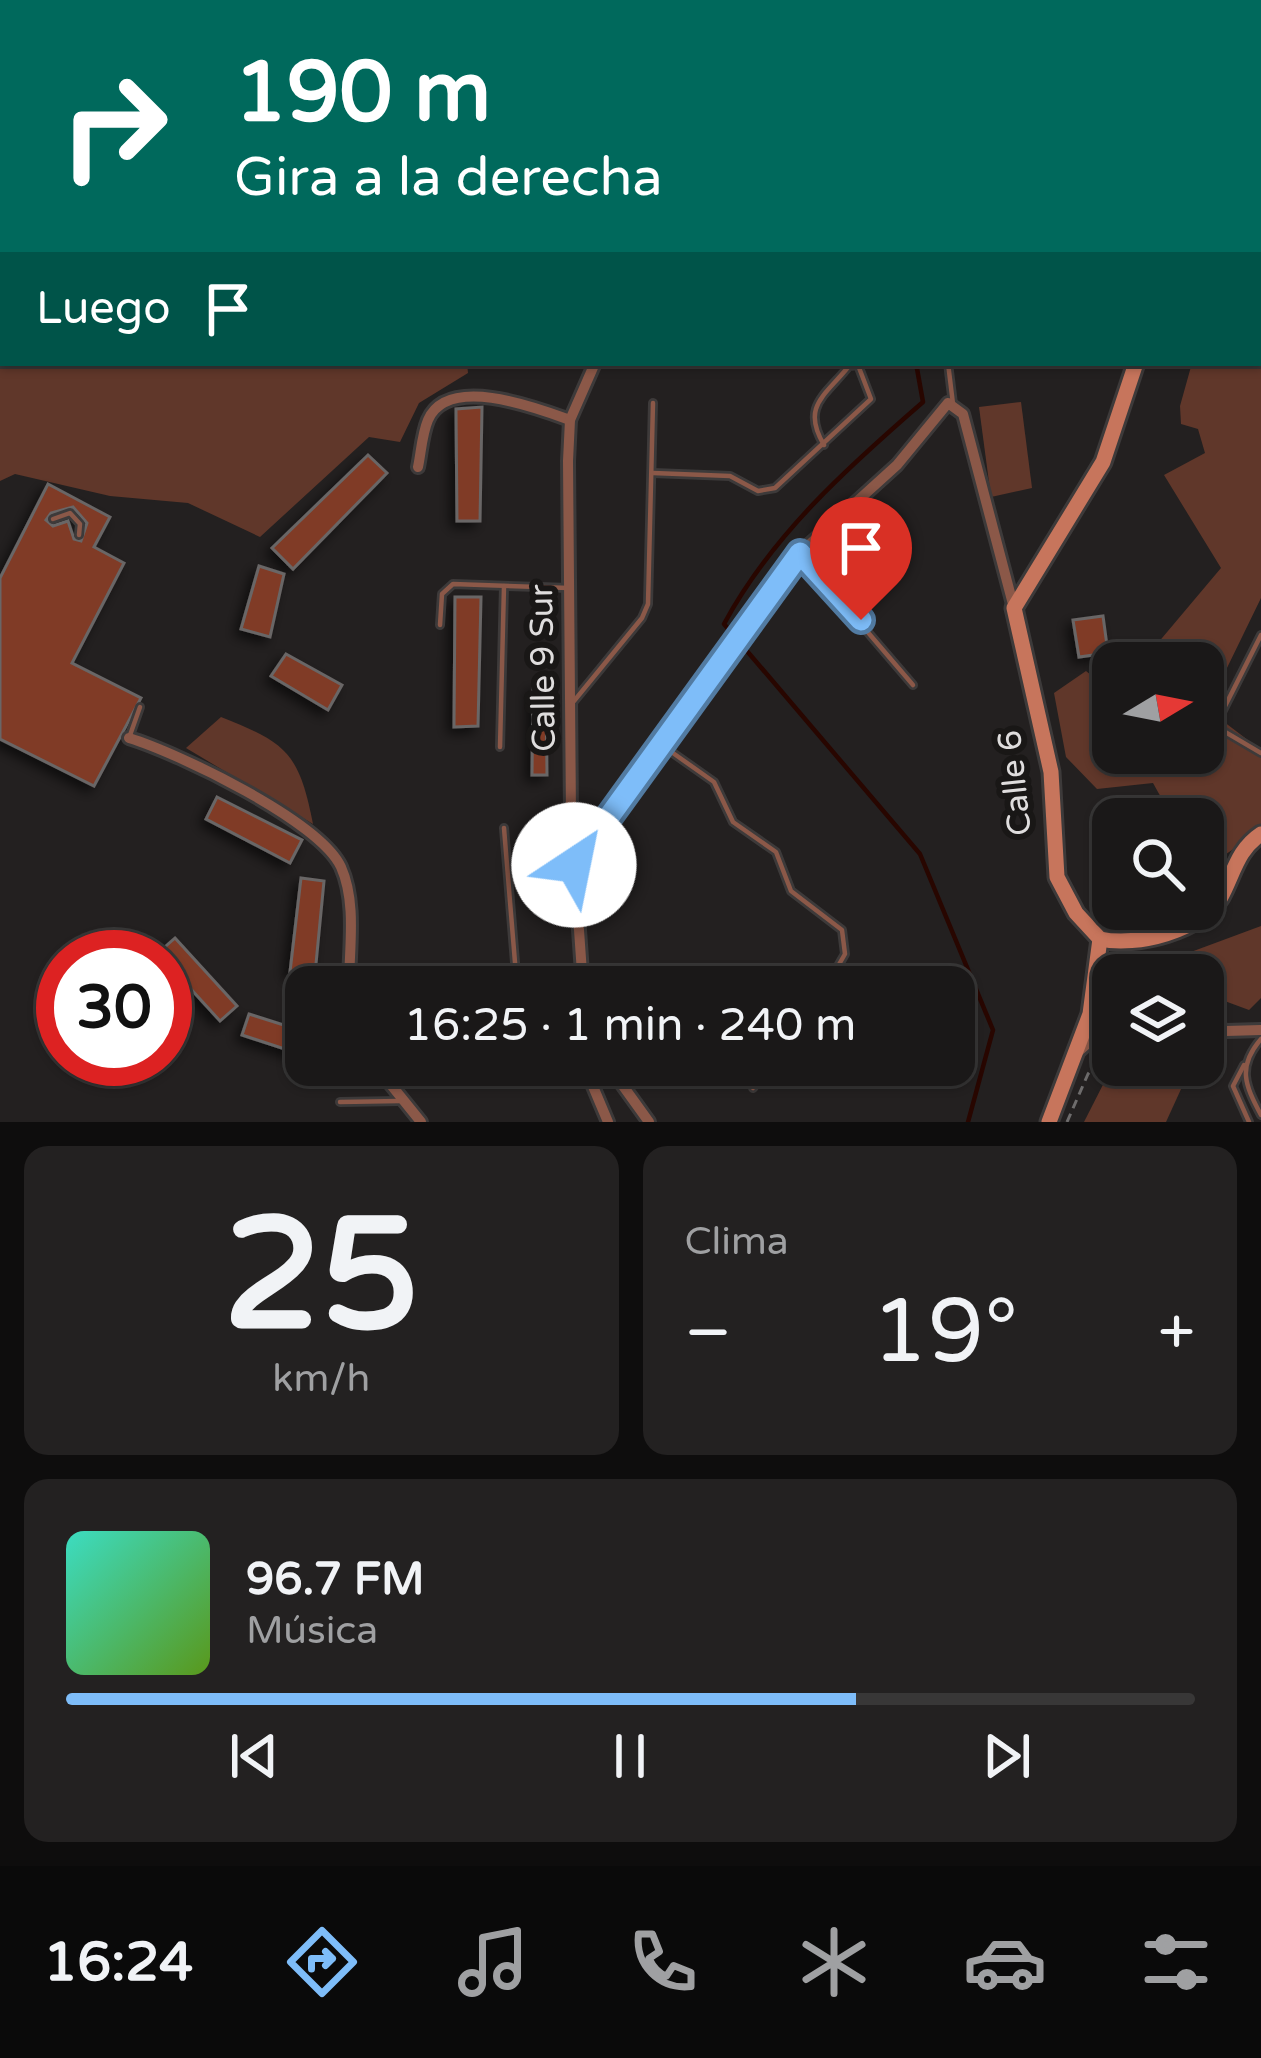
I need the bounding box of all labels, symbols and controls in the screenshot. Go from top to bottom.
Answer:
text: 190 m [234,43,491,144]
icon: right [36,48,192,204]
text: Gira a la derecha [234,145,663,210]
icon: arrive [195,276,261,342]
text: Luego [36,282,171,336]
pin [810,497,912,620]
icon: arrive [828,515,894,581]
street label: Calle 9 Sur [522,584,564,752]
north arrow [1092,642,1224,774]
map controls [1092,642,1224,1086]
street label: Calle 6 [990,728,1040,838]
button: search [1092,798,1224,930]
position arrow [511,802,637,928]
speed limit sign: 30 [36,930,192,1086]
button: layers [1092,954,1224,1086]
text: 16:25 · 1 min · 240 m [404,999,856,1053]
text: 25 [223,1183,419,1371]
text: Clima [685,1218,789,1265]
text: 19° [871,1278,1018,1387]
text: − [685,1293,732,1373]
text: + [1158,1293,1195,1373]
text: km/h [272,1355,370,1402]
text: 96.7 FM [246,1553,425,1607]
text: Música [246,1607,378,1654]
icon: previous [221,1723,287,1789]
icon: pause [597,1723,663,1789]
icon: next [974,1723,1040,1789]
icon: directions [280,1920,364,2004]
icon: music [451,1920,535,2004]
icon: phone [621,1920,705,2004]
icon: climate [792,1920,876,2004]
icon: car [963,1920,1047,2004]
icon: filters [1134,1920,1218,2004]
text: 16:24 [43,1930,193,1995]

